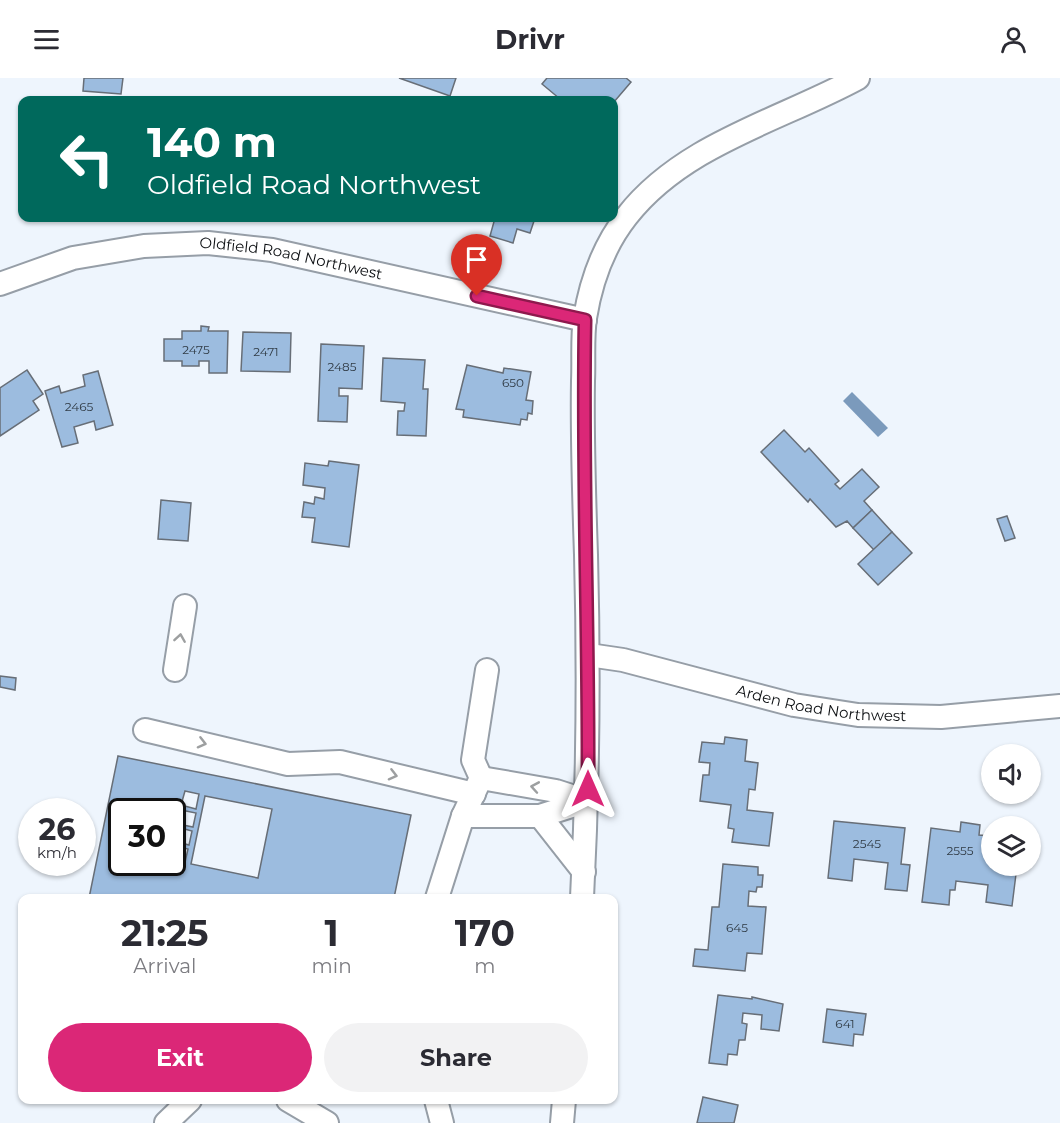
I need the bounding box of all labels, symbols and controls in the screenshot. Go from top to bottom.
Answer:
icon: menu [30,23,63,56]
text: Drivr [495,23,565,56]
icon: person [997,23,1030,56]
text: 140 m [147,116,277,168]
icon: left [48,120,126,198]
text: Oldfield Road Northwest [147,168,481,201]
street label: Oldfield Road Northwest [199,233,384,283]
pin [451,234,502,296]
icon: arrive [460,243,493,276]
house number: 2475 [182,342,210,357]
house number: 2471 [253,344,279,359]
house number: 2485 [327,359,357,374]
house number: 650 [502,375,524,390]
house number: 2465 [65,399,93,414]
one-way arrow [173,634,186,644]
street label: Arden Road Northwest [734,680,907,725]
one-way arrow [197,736,207,749]
map controls [981,744,1041,876]
button: sound [981,744,1041,804]
position arrow [556,757,620,821]
one-way arrow [388,767,398,780]
one-way arrow [530,782,539,794]
speed limit sign: 30 [108,798,186,876]
text: 26 [39,811,75,848]
button: layers [981,816,1041,876]
house number: 2545 [853,836,881,851]
text: km/h [37,843,77,862]
house number: 2555 [946,843,974,858]
text: 21:25 [121,911,209,955]
text: 1 [325,911,339,955]
text: 170 [455,911,515,955]
house number: 645 [726,920,748,935]
text: Arrival [133,954,196,978]
text: min [312,954,352,978]
text: m [474,954,495,978]
house number: 641 [835,1016,855,1031]
button: Exit [48,1023,312,1092]
button: Share [324,1023,588,1092]

